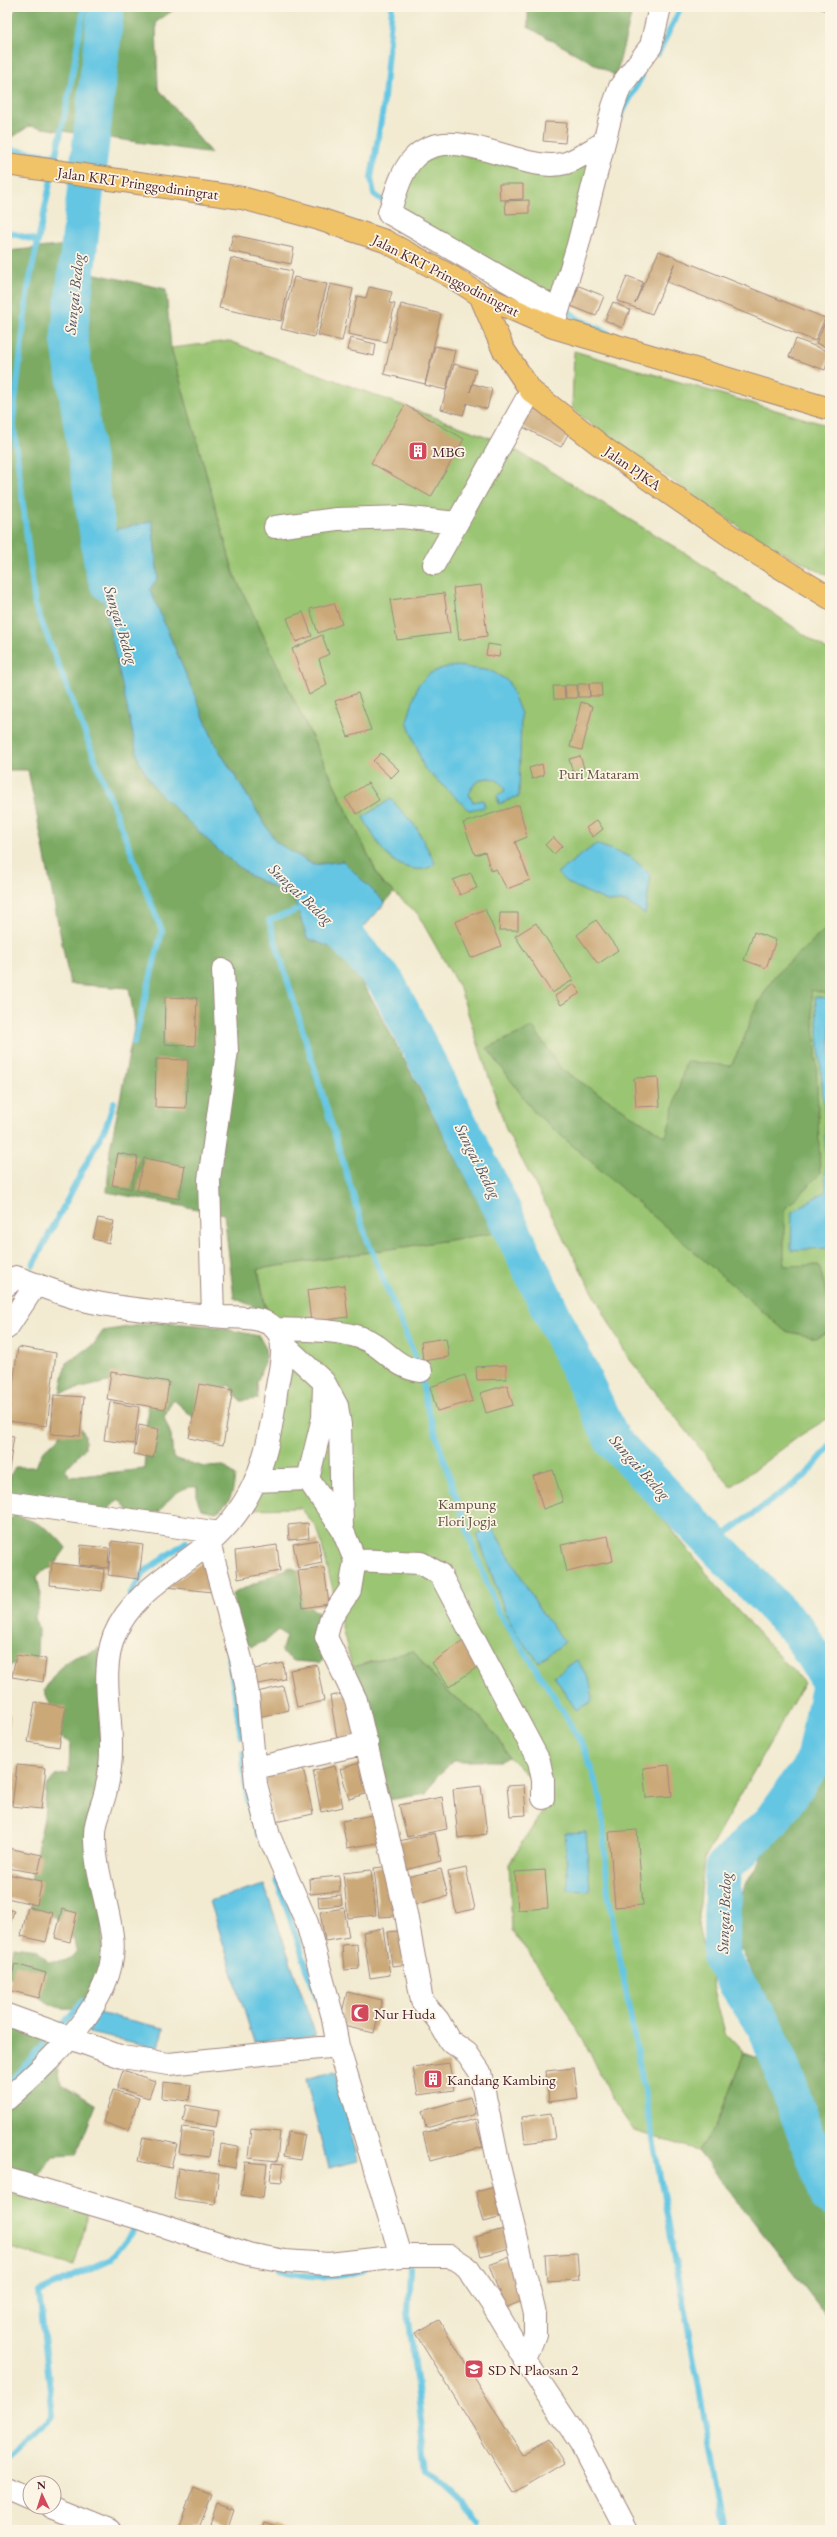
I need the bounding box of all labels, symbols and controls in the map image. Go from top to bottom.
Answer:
street label: Jalan KRT Pringgodiningrat [54,162,220,204]
street label: Jalan KRT Pringgodiningrat [368,229,523,320]
water label: Sungai Bedog [59,251,89,336]
building icon: MBG [407,440,429,462]
street label: Jalan PJKA [599,440,666,495]
place label: MBG [432,442,465,461]
water label: Sungai Bedog [99,582,143,668]
park label: Puri Mataram [559,764,640,783]
water label: Sungai Bedog [263,858,339,930]
water label: Sungai Bedog [450,1119,506,1203]
water label: Sungai Bedog [604,1429,676,1505]
park label: Kampung Flori Jogja [437,1494,497,1530]
water label: Sungai Bedog [712,1871,736,1955]
mosque icon: Nur Huda [349,2002,371,2024]
place label: Nur Huda [374,2004,435,2023]
building icon: Kandang Kambing [422,2068,444,2090]
place label: Kandang Kambing [447,2070,556,2089]
school or university icon: SD N Plaosan 2 [463,2358,485,2380]
place label: SD N Plaosan 2 [488,2360,579,2379]
north arrow [22,2475,62,2515]
text: N [36,2478,46,2492]

